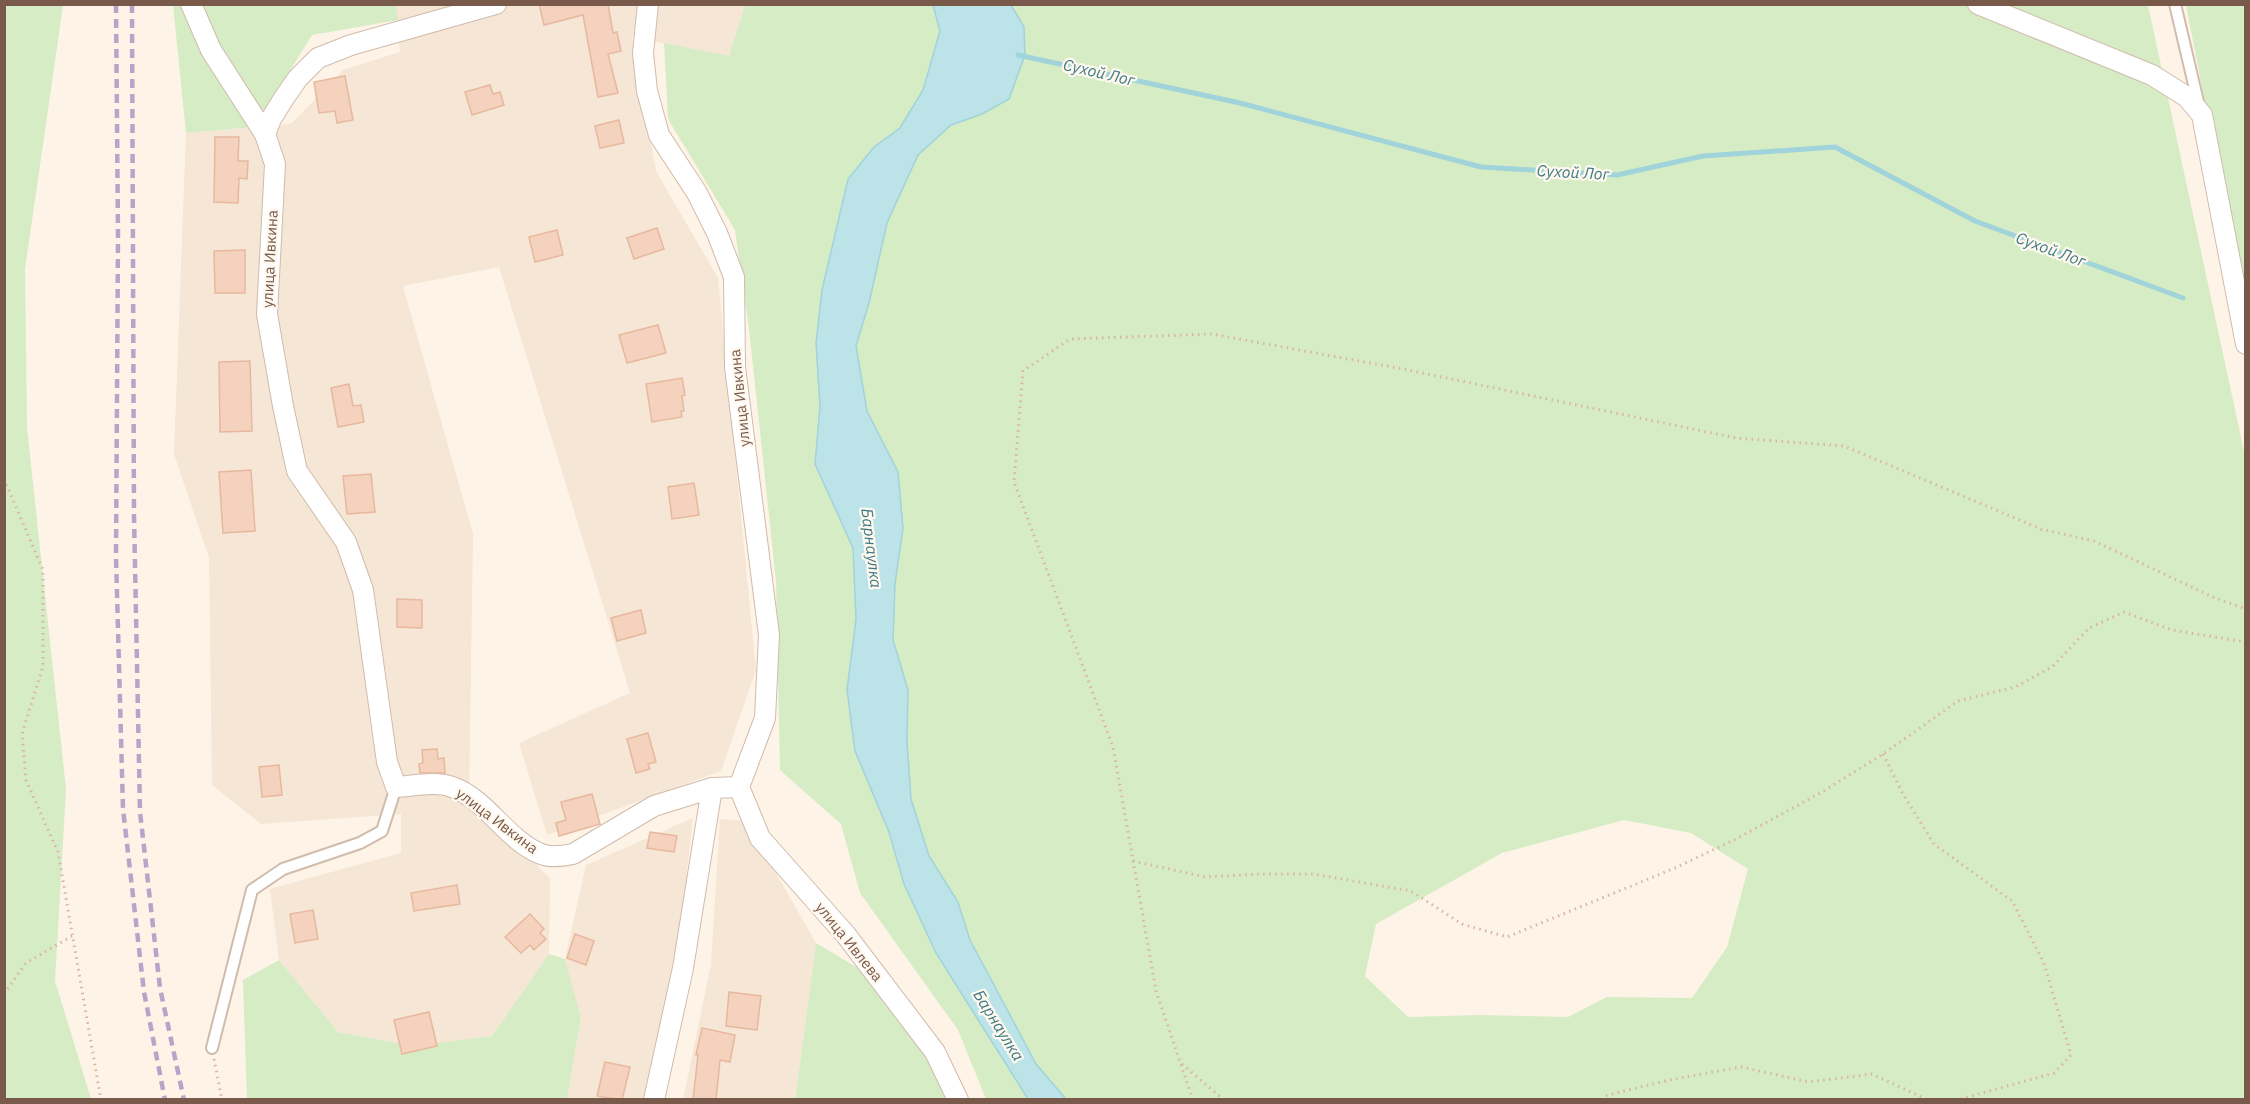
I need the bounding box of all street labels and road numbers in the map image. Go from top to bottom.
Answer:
street label: улица Ивкина [257,210,282,308]
street label: улица Ивкина [725,348,754,448]
street label: улица Ивкина [452,784,542,858]
street label: улица Ивлева [811,898,887,985]

